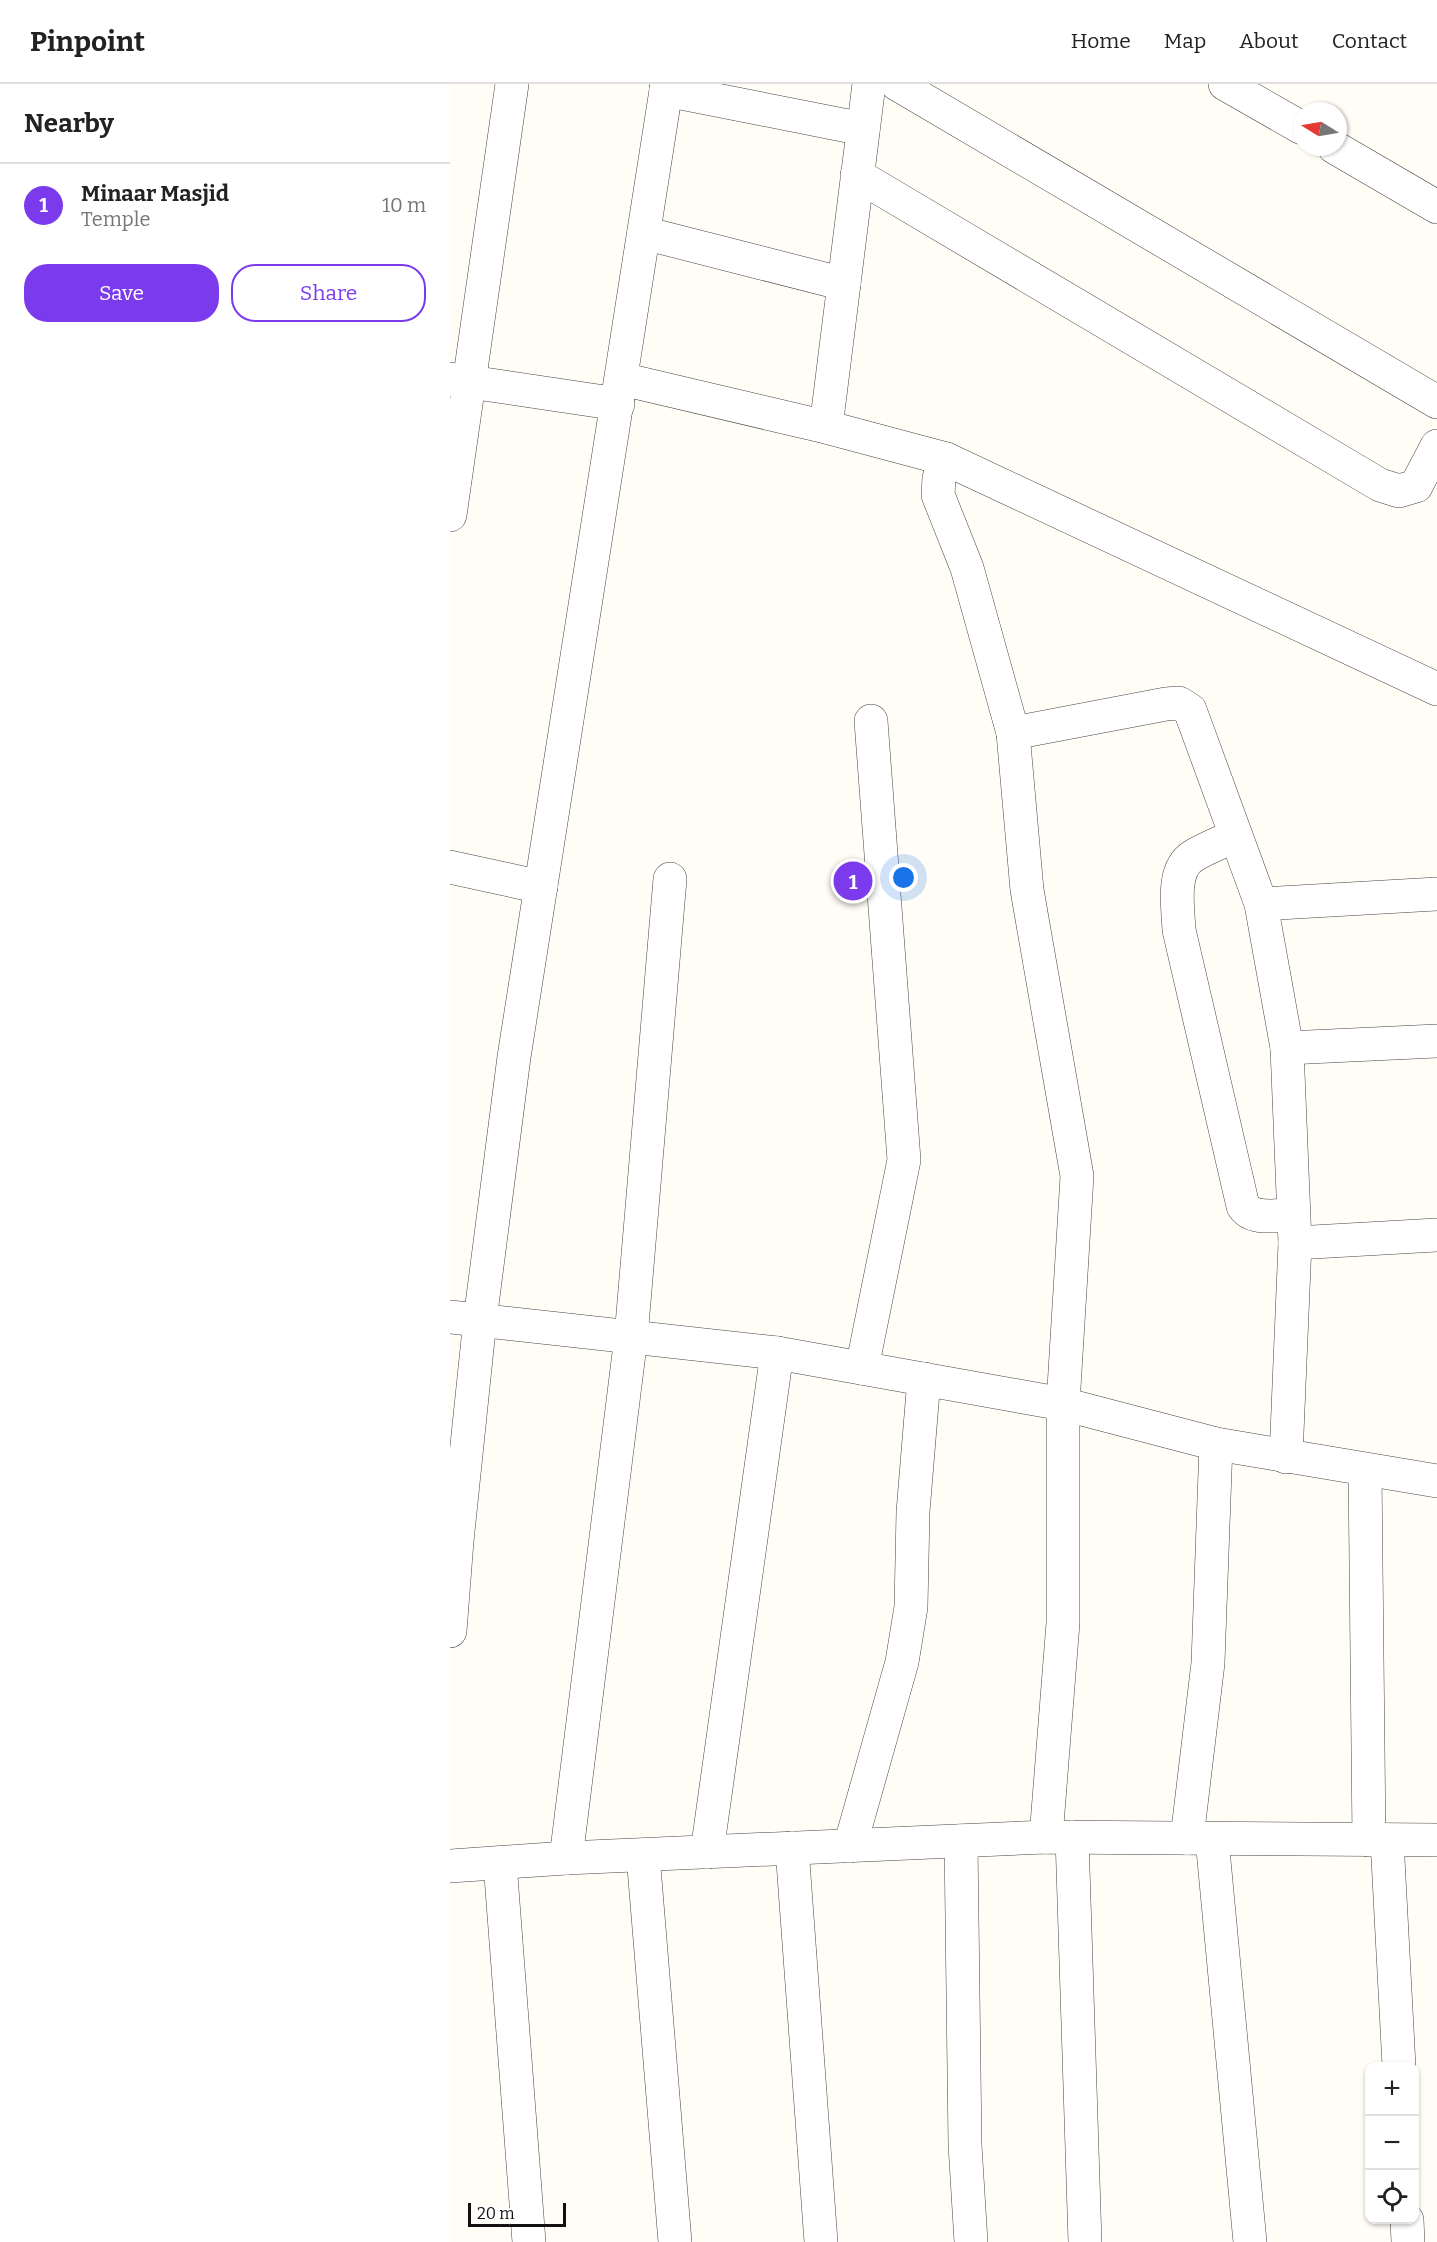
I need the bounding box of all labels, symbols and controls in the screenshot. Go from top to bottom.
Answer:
text: Pinpoint [30,25,145,58]
text: Home [1071,28,1131,54]
text: Map [1164,28,1206,54]
text: About [1239,28,1299,54]
text: Contact [1332,28,1407,54]
north arrow [1293,102,1347,156]
text: Nearby [24,108,114,139]
text: Minaar Masjid [81,180,229,207]
text: 1 [39,193,48,217]
text: 10 m [382,193,426,217]
text: Temple [81,207,150,231]
button: Save [24,264,219,322]
button: Share [231,264,426,322]
pin: 1 [834,858,872,904]
your location [889,863,918,892]
map controls [1365,2062,1419,2224]
button: + [1365,2062,1419,2116]
button: − [1365,2116,1419,2170]
button: locate [1365,2170,1419,2224]
scale bar [468,2200,566,2228]
text: 20 m [477,2204,514,2223]

